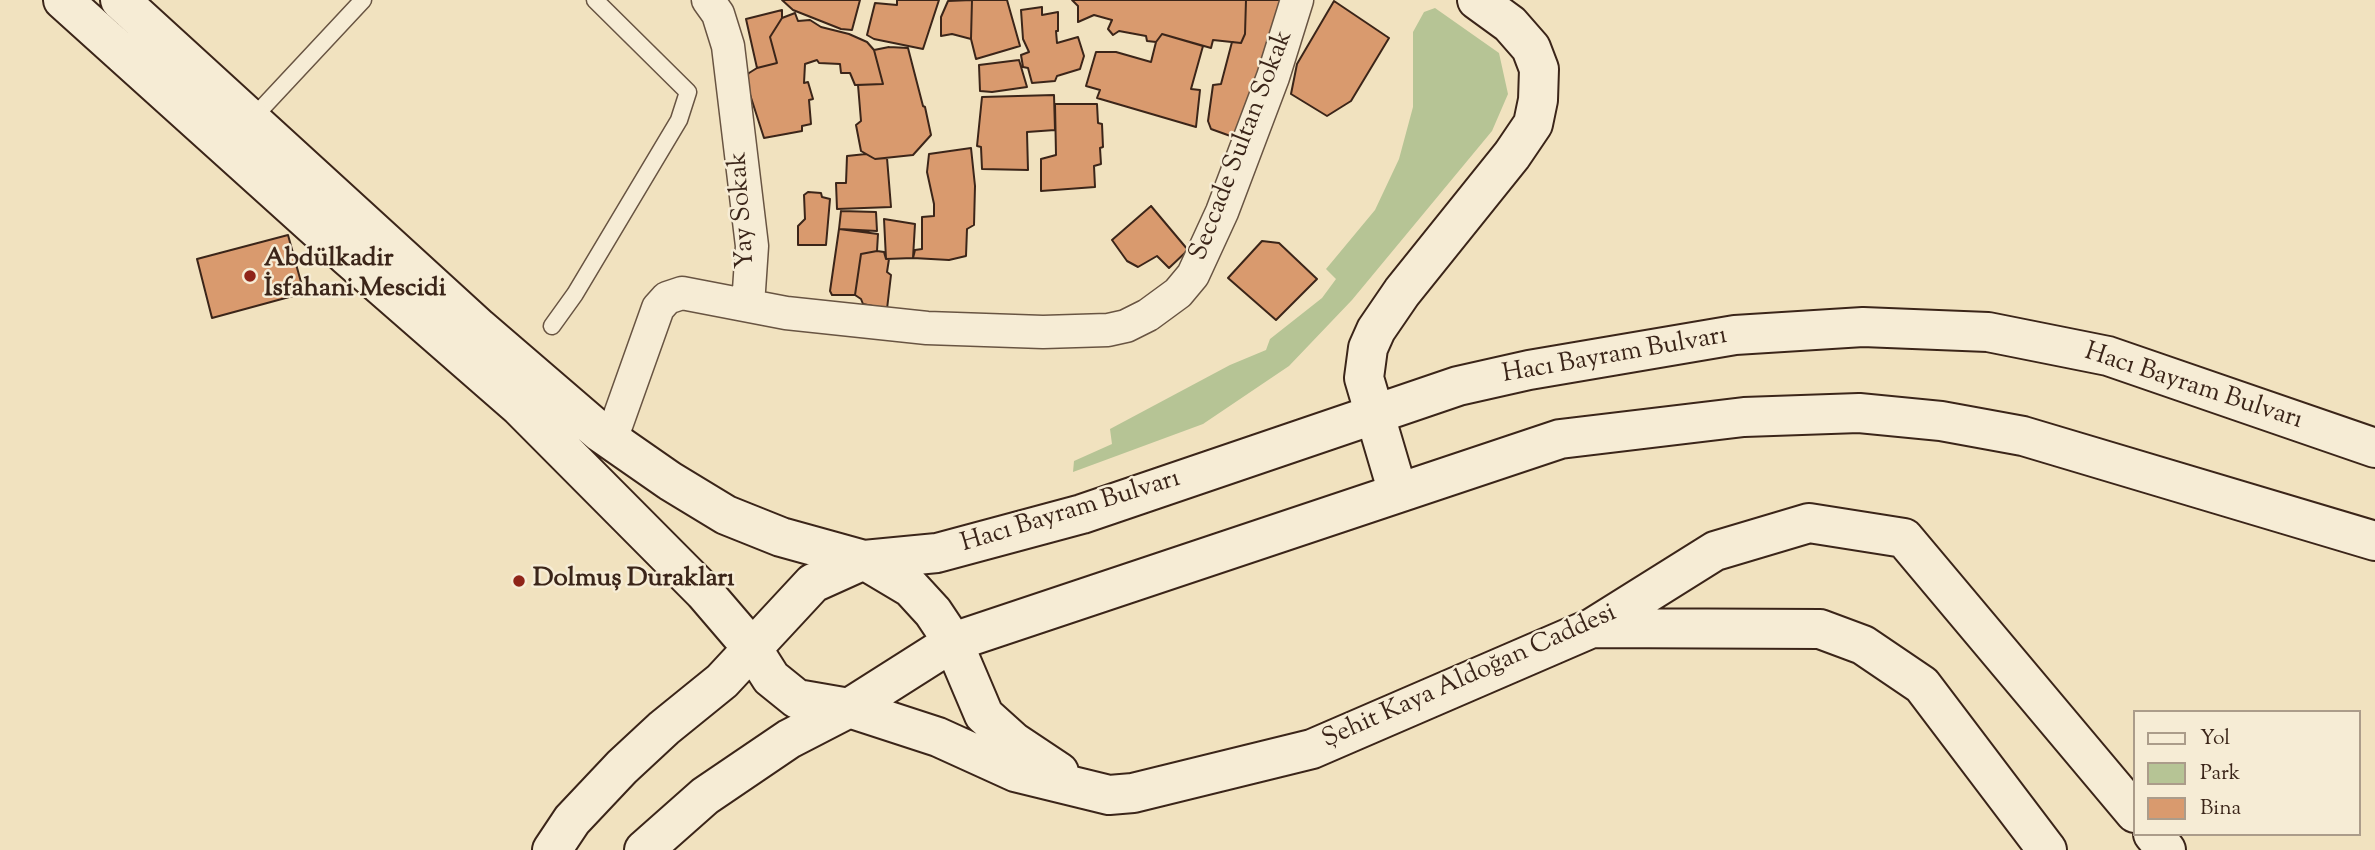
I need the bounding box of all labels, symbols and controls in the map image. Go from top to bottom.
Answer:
street label: Seccade Sultan Sokak [1185,27,1301,265]
street label: Yay Sokak [724,151,764,269]
place label: Abdülkadir İsfahani Mescidi [264,245,446,306]
marker: Abdülkadir İsfahani Mescidi [242,268,258,284]
street label: Hacı Bayram Bulvarı [1500,322,1730,392]
street label: Hacı Bayram Bulvarı [2080,338,2306,438]
street label: Hacı Bayram Bulvarı [958,465,1184,561]
place label: Dolmuş Durakları [533,565,734,597]
marker: Dolmuş Durakları [511,573,527,589]
street label: Şehit Kaya Aldoğan Caddesi [1318,599,1622,757]
legend [2134,710,2361,836]
text: Yol [2200,724,2230,754]
text: Park [2200,759,2240,789]
text: Bina [2200,794,2241,824]

